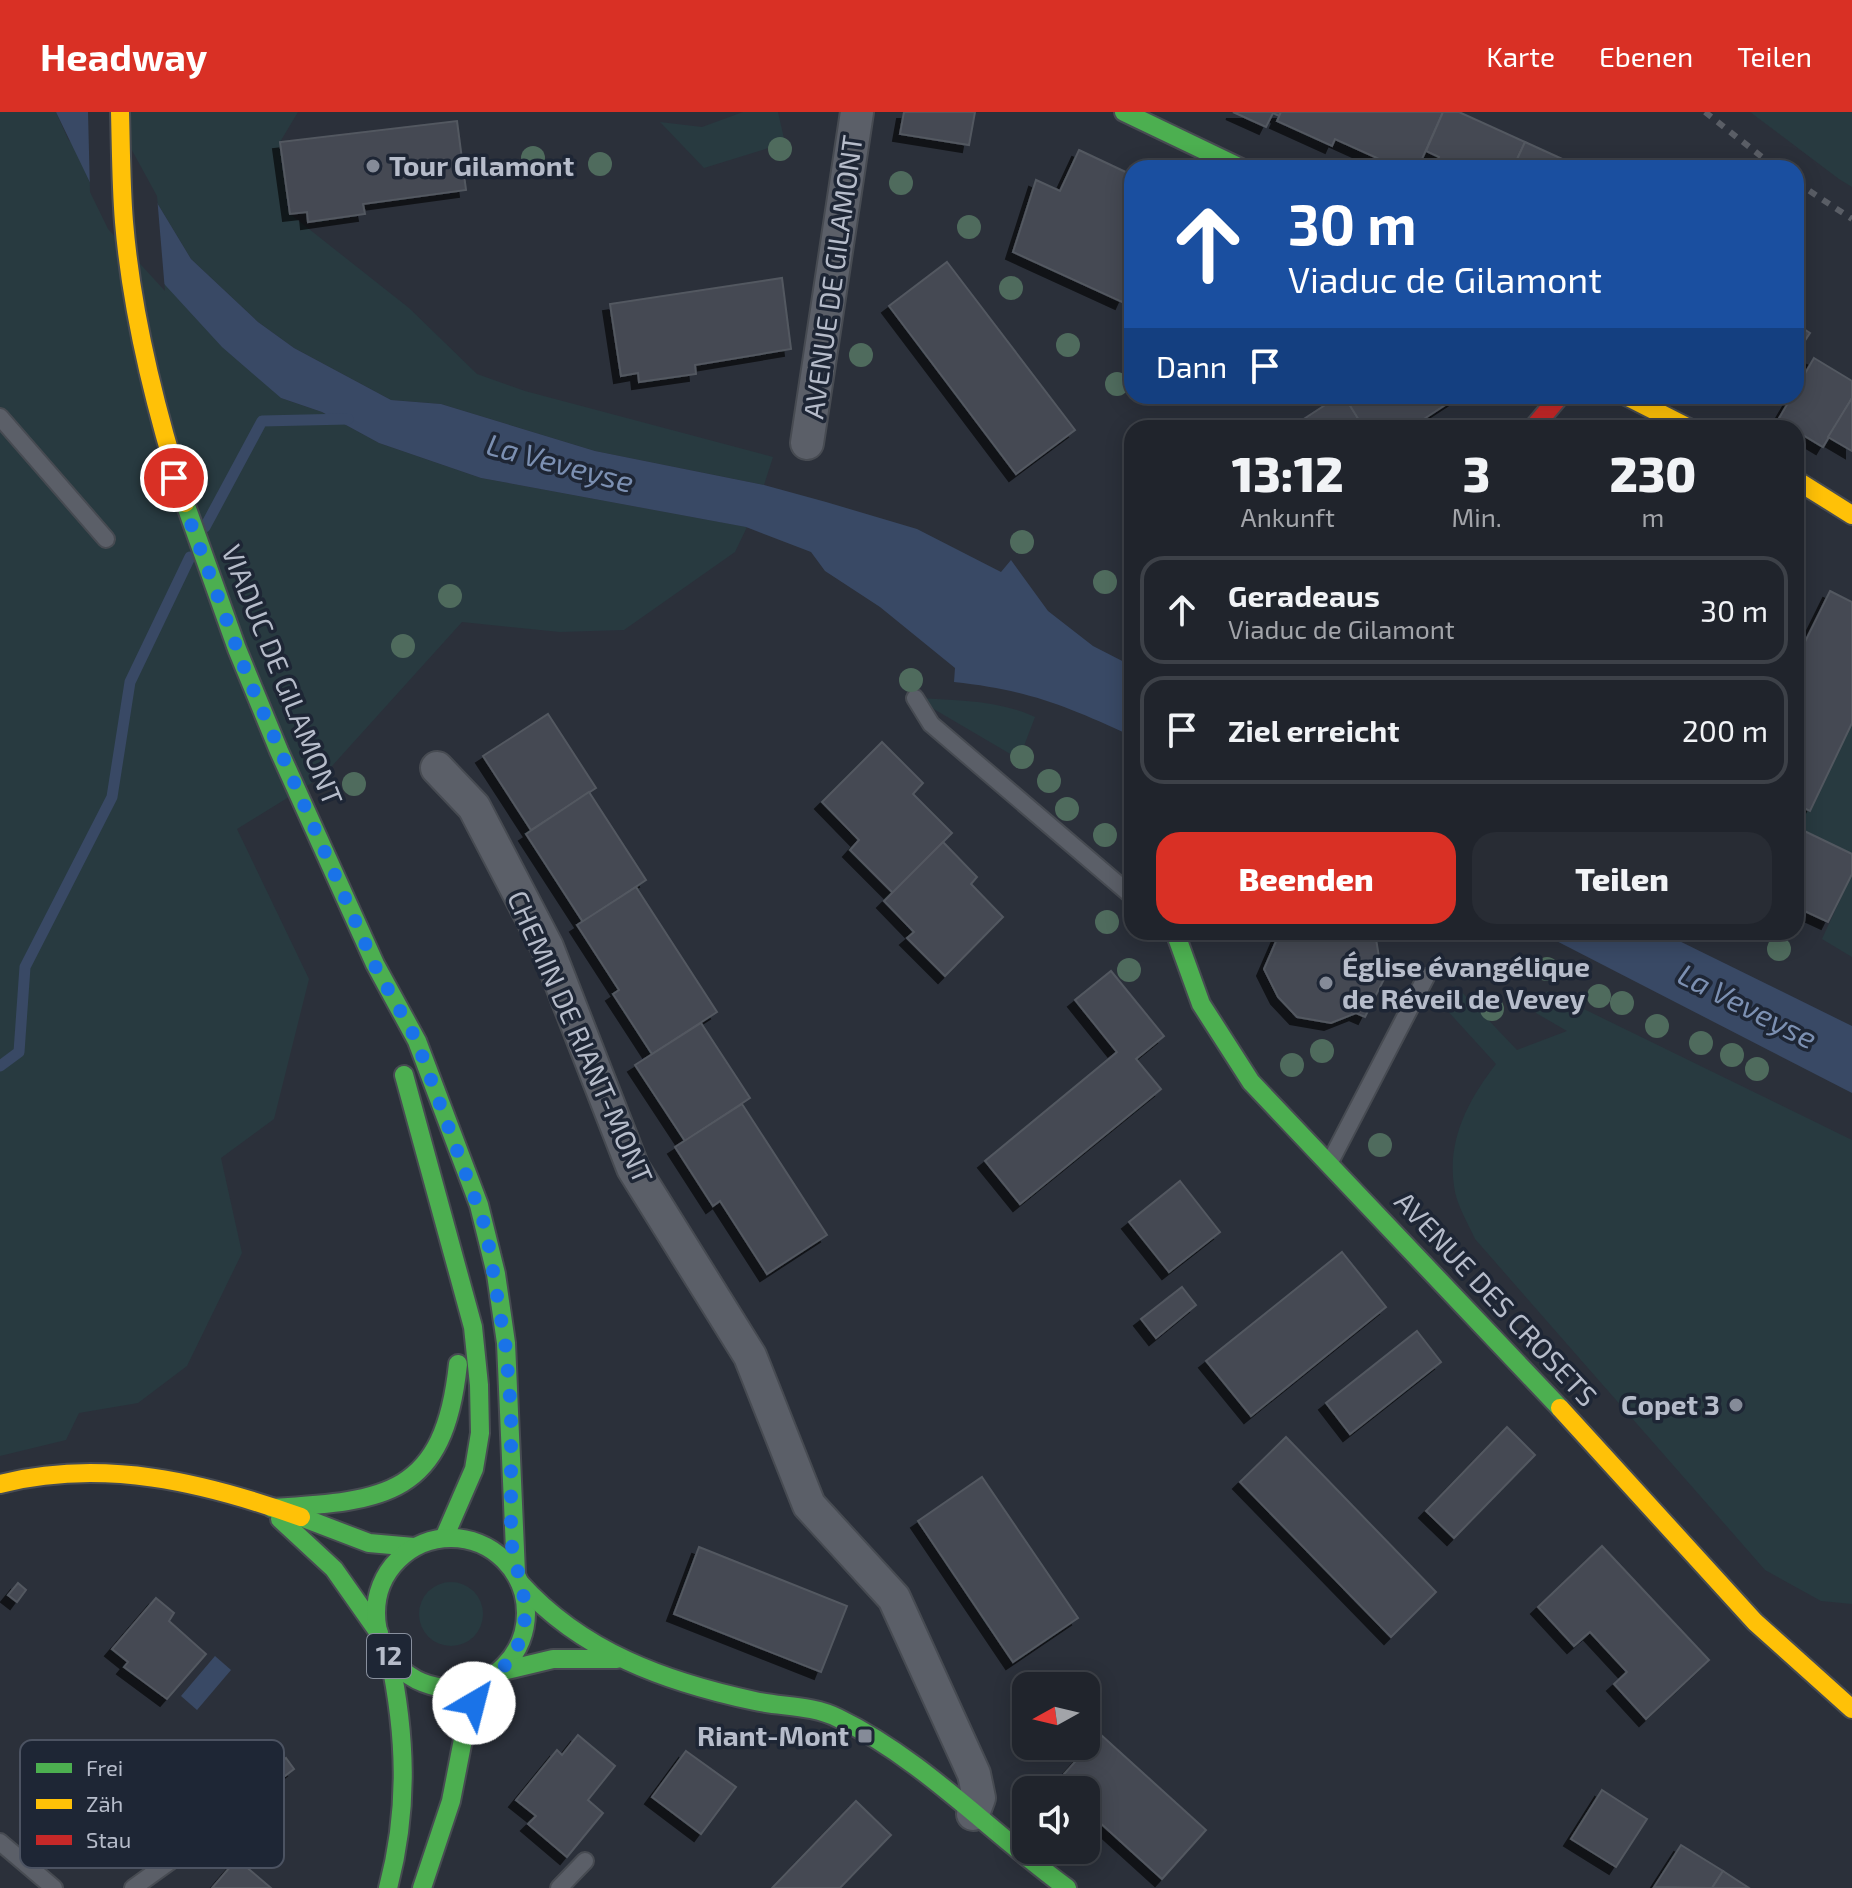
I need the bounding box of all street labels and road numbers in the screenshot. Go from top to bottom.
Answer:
street label: AVENUE DE GILAMONT [795,133,869,421]
street label: VIADUC DE GILAMONT [215,539,351,810]
street label: CHEMIN DE RIANT-MONT [501,885,661,1188]
street label: AVENUE DES CROSETS [1388,1184,1605,1413]
road number: 12 [367,1634,411,1678]

